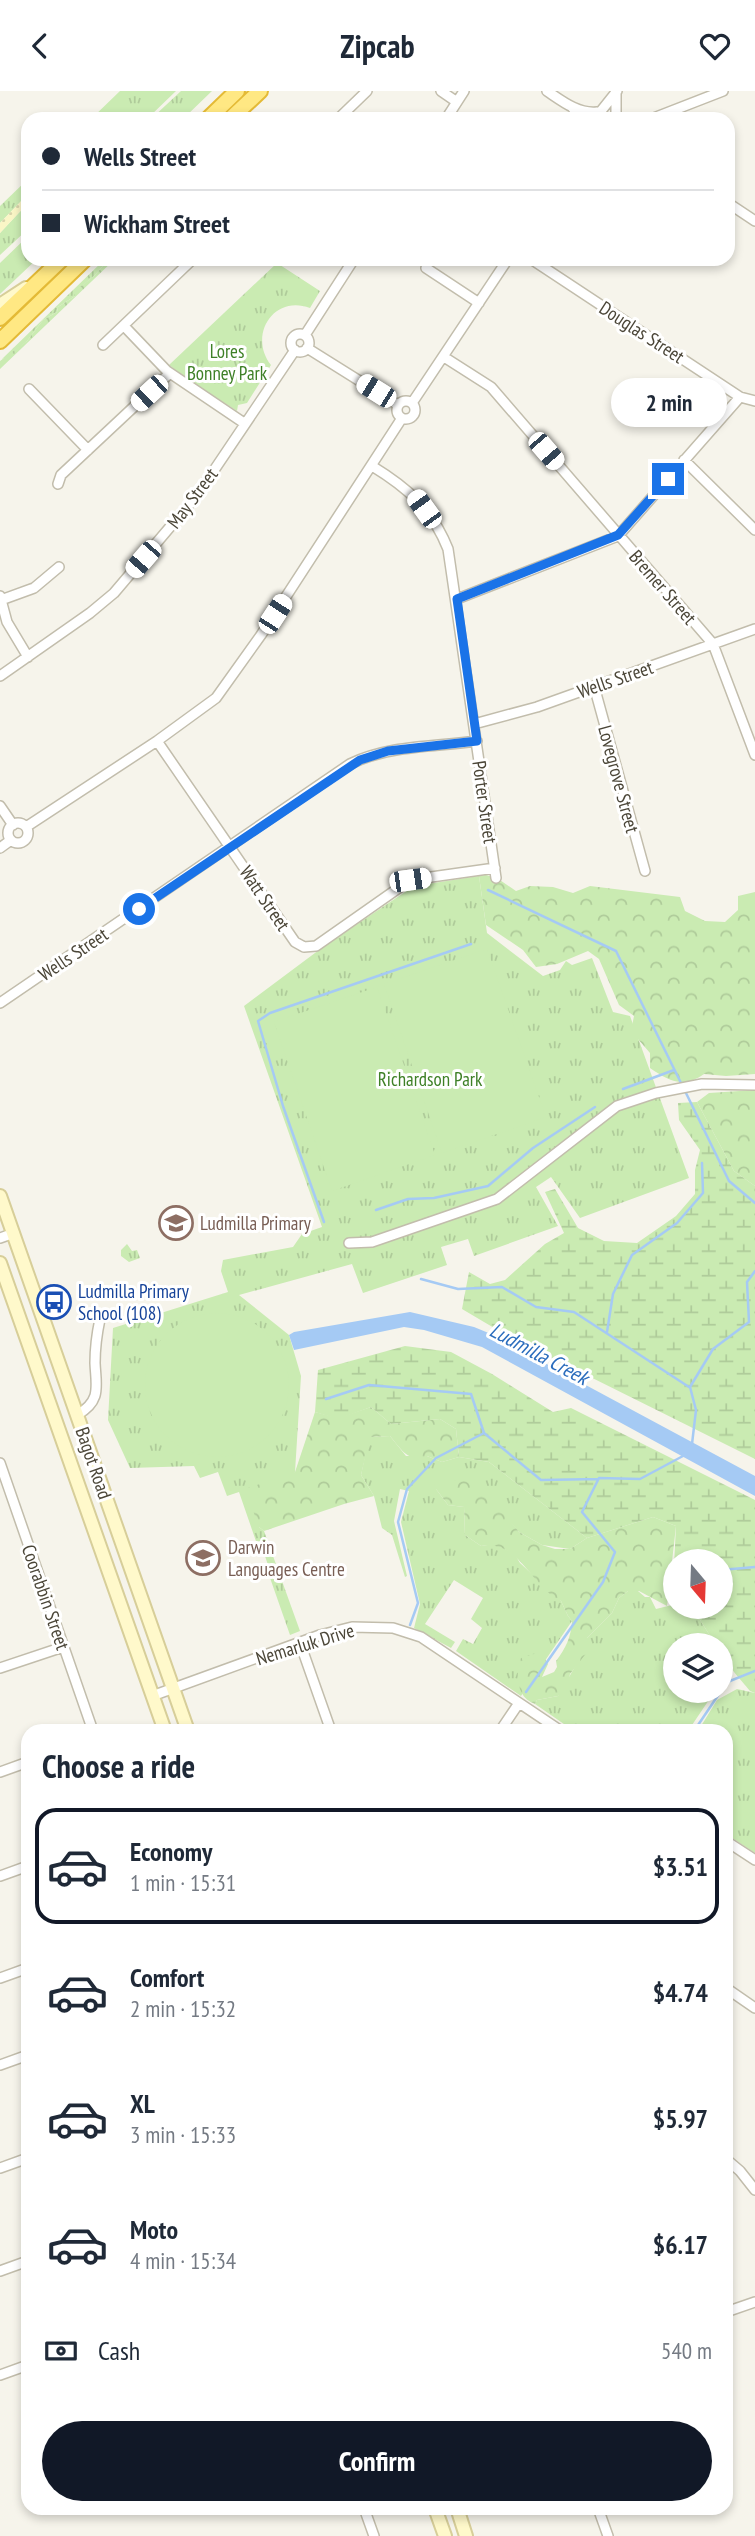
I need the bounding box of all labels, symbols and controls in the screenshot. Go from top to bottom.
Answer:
text: Zipcab [340,25,415,67]
icon: back [21,27,59,65]
icon: heart [696,27,734,65]
text: Wells Street [84,140,196,173]
text: Wickham Street [84,207,230,240]
street label: Douglas Street [595,296,690,369]
park label: Lores Bonney Park [187,339,268,385]
car [127,371,172,415]
car [353,371,400,411]
callout: 2 min [610,377,726,427]
text: 2 min [646,388,692,417]
car [525,428,568,474]
street label: May Street [161,462,223,533]
route end [652,463,684,495]
car [404,486,445,532]
car [122,536,165,582]
street label: Bremer Street [624,545,702,630]
car [255,591,296,637]
street label: Wells Street [574,655,657,703]
street label: Lovegrove Street [593,723,645,836]
street label: Porter Street [467,759,503,846]
street label: Watt Street [234,861,296,936]
car [388,867,433,893]
route start [123,893,155,925]
street label: Wells Street [34,922,113,986]
park label: Richardson Park [378,1067,483,1091]
school or university icon: Ludmilla Primary [157,1204,195,1242]
place label: Ludmilla Primary [200,1211,312,1235]
place label: Ludmilla Primary School (108) [78,1279,190,1325]
bus stop icon: Ludmilla Primary School (108) [35,1283,73,1321]
water label: Ludmilla Creek [485,1316,596,1392]
street label: Bagot Road [71,1424,117,1502]
place label: Darwin Languages Centre [228,1535,345,1581]
school or university icon: Darwin Languages Centre [184,1539,222,1577]
street label: Coorabbin Street [17,1541,75,1653]
north arrow [663,1549,733,1619]
map controls [663,1549,733,1703]
street label: Nemarluk Drive [253,1618,357,1670]
button: layers [663,1633,733,1703]
text: Choose a ride [42,1745,195,1787]
icon: car [46,1835,109,1898]
text: Economy [130,1835,212,1868]
text: $3.51 [653,1850,708,1883]
text: 1 min · 15:31 [130,1868,236,1897]
icon: car [46,1961,109,2024]
text: Comfort [130,1961,204,1994]
text: $4.74 [653,1976,708,2009]
text: 2 min · 15:32 [130,1994,236,2023]
icon: car [46,2087,109,2150]
text: XL [130,2087,155,2120]
text: $5.97 [653,2102,708,2135]
text: 3 min · 15:33 [130,2120,236,2149]
icon: car [46,2213,109,2276]
text: Moto [130,2213,178,2246]
text: $6.17 [653,2228,708,2261]
text: 4 min · 15:34 [130,2246,236,2275]
icon: cash [42,2332,80,2370]
text: Cash [98,2334,140,2367]
text: 540 m [661,2336,712,2365]
button: Confirm [42,2421,712,2501]

